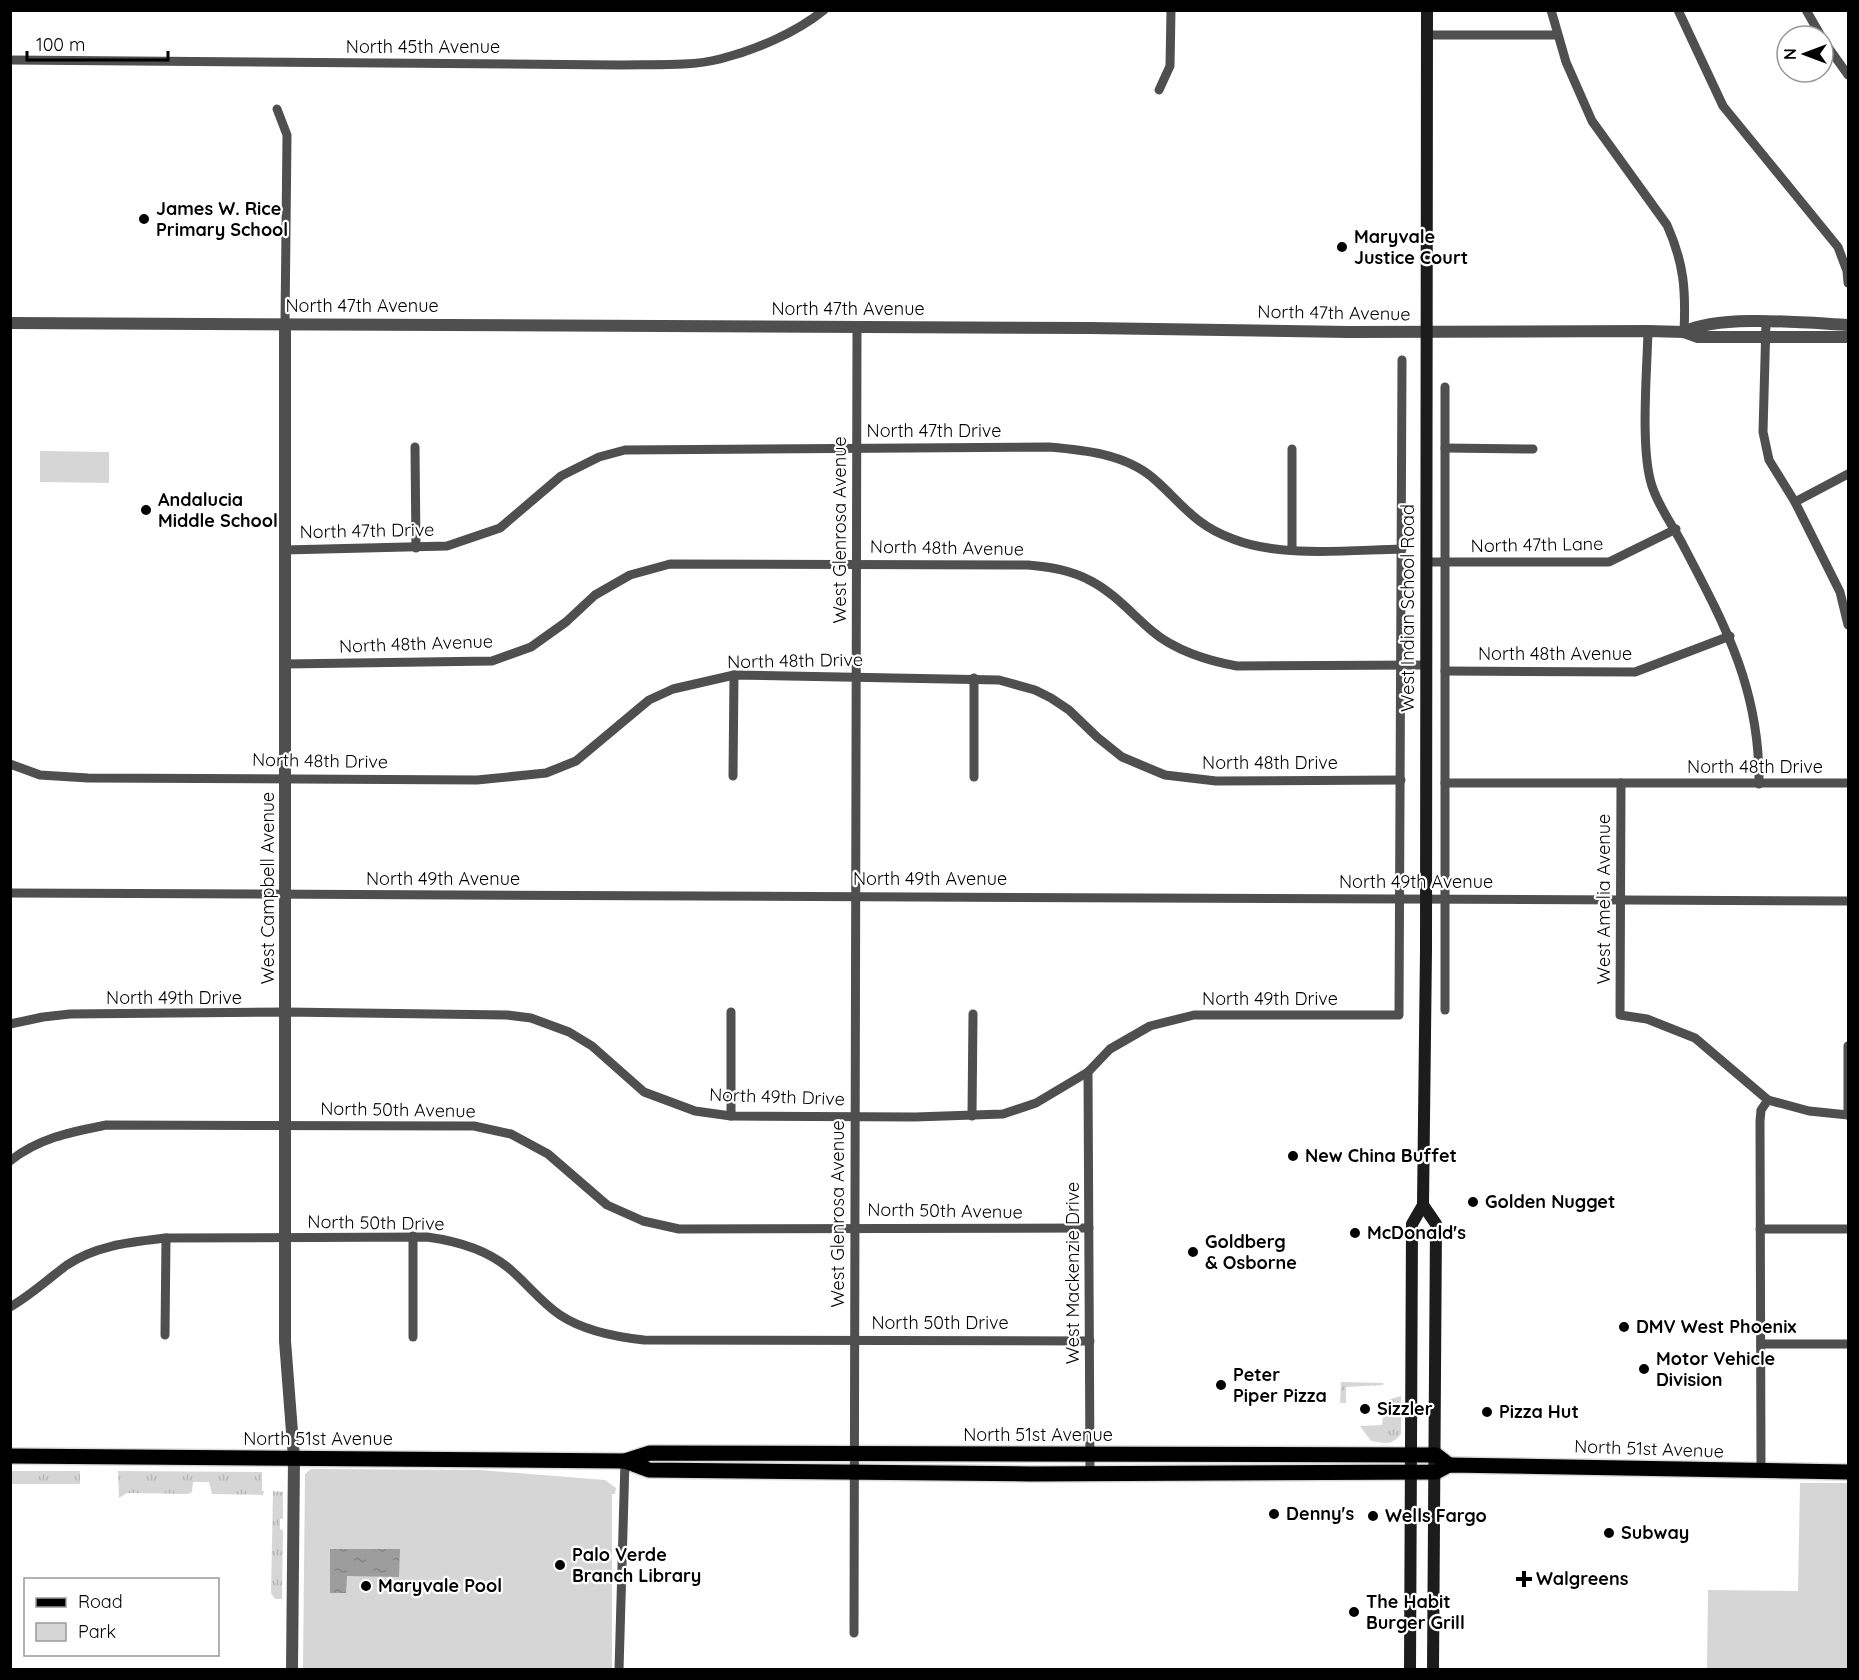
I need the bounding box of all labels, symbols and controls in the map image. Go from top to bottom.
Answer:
scale bar [27,24,168,62]
north arrow [1775,24,1835,84]
text: 100 m [36,33,85,56]
street label: North 45th Avenue [346,35,500,58]
text: N [1780,48,1800,60]
place label: James W. Rice Primary School [156,197,288,241]
marker: James W. Rice Primary School [137,212,151,226]
place label: Maryvale Justice Court [1354,225,1468,269]
marker: Maryvale Justice Court [1335,240,1349,254]
street label: North 47th Avenue [285,294,439,317]
street label: North 47th Avenue [771,297,925,320]
street label: North 47th Avenue [1257,300,1411,325]
street label: North 47th Drive [867,419,1001,442]
street label: West Glenrosa Avenue [828,436,851,624]
place label: Andalucia Middle School [158,488,278,532]
marker: Andalucia Middle School [139,503,153,517]
street label: West Indian School Road [1396,504,1419,712]
street label: North 47th Drive [299,518,435,543]
street label: North 47th Lane [1470,532,1603,557]
street label: North 48th Avenue [870,535,1024,560]
street label: North 48th Avenue [339,629,493,658]
street label: North 48th Avenue [1478,642,1632,665]
street label: North 48th Drive [727,648,863,673]
street label: North 48th Drive [252,748,388,773]
street label: North 48th Drive [1202,751,1338,774]
street label: North 48th Drive [1687,755,1823,778]
street label: West Campbell Avenue [256,792,279,984]
street label: West Amelia Avenue [1592,814,1615,984]
street label: North 49th Avenue [366,867,520,890]
street label: North 49th Avenue [853,867,1007,890]
street label: North 49th Avenue [1339,870,1493,893]
street label: North 49th Drive [106,986,242,1009]
street label: North 49th Drive [1202,987,1338,1010]
street label: North 49th Drive [709,1083,845,1110]
street label: North 50th Avenue [320,1097,476,1122]
street label: West Glenrosa Avenue [826,1120,849,1308]
place label: New China Buffet [1305,1144,1457,1167]
marker: New China Buffet [1286,1149,1300,1163]
street label: West Mackenzie Drive [1061,1182,1084,1364]
place label: Golden Nugget [1485,1190,1615,1213]
marker: Golden Nugget [1466,1195,1480,1209]
street label: North 50th Avenue [867,1198,1023,1223]
street label: North 50th Drive [307,1210,445,1235]
place label: McDonald's [1367,1221,1466,1244]
marker: McDonald's [1348,1226,1362,1240]
place label: Goldberg & Osborne [1205,1230,1297,1274]
marker: Goldberg & Osborne [1186,1245,1200,1259]
street label: North 50th Drive [871,1311,1009,1334]
place label: DMV West Phoenix [1636,1315,1796,1338]
marker: DMV West Phoenix [1617,1320,1631,1334]
place label: Motor Vehicle Division [1656,1347,1775,1391]
marker: Motor Vehicle Division [1637,1362,1651,1376]
place label: Peter Piper Pizza [1233,1363,1327,1407]
marker: Peter Piper Pizza [1214,1378,1228,1392]
place label: Sizzler [1377,1397,1433,1420]
place label: Pizza Hut [1499,1400,1579,1423]
marker: Sizzler [1358,1402,1372,1416]
marker: Pizza Hut [1480,1405,1494,1419]
street label: North 51st Avenue [963,1423,1113,1446]
street label: North 51st Avenue [243,1427,393,1450]
street label: North 51st Avenue [1574,1434,1724,1463]
place label: Denny's [1286,1502,1354,1525]
place label: Wells Fargo [1385,1504,1487,1527]
marker: Denny's [1267,1507,1281,1521]
marker: Wells Fargo [1366,1509,1380,1523]
place label: Subway [1621,1521,1689,1544]
marker: Subway [1602,1526,1616,1540]
place label: Palo Verde Branch Library [572,1543,701,1587]
marker: Palo Verde Branch Library [553,1558,567,1572]
place label: Walgreens [1536,1567,1629,1590]
marker: Walgreens [1517,1572,1531,1586]
place label: Maryvale Pool [378,1574,502,1597]
legend [24,1578,219,1656]
marker: Maryvale Pool [359,1579,373,1593]
text: Road [78,1590,123,1613]
place label: The Habit Burger Grill [1366,1590,1465,1634]
marker: The Habit Burger Grill [1347,1605,1361,1619]
text: Park [78,1620,116,1643]

